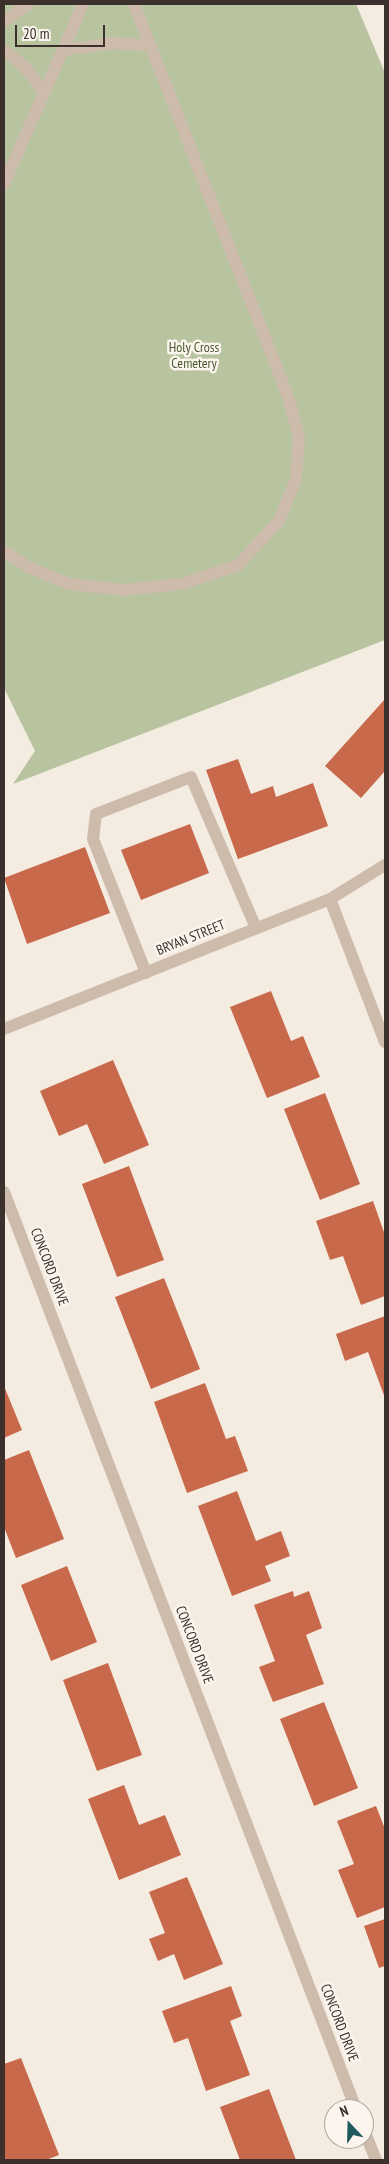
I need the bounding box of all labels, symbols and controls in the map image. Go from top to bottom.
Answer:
scale bar [18,15,108,47]
text: 20 m [23,24,49,43]
park label: Holy Cross Cemetery [169,340,219,372]
street label: BRYAN STREET [154,917,228,959]
street label: CONCORD DRIVE [26,1226,72,1308]
street label: CONCORD DRIVE [171,1604,217,1686]
street label: CONCORD DRIVE [316,1982,362,2064]
north arrow [324,2099,374,2149]
text: N [337,2101,351,2121]

